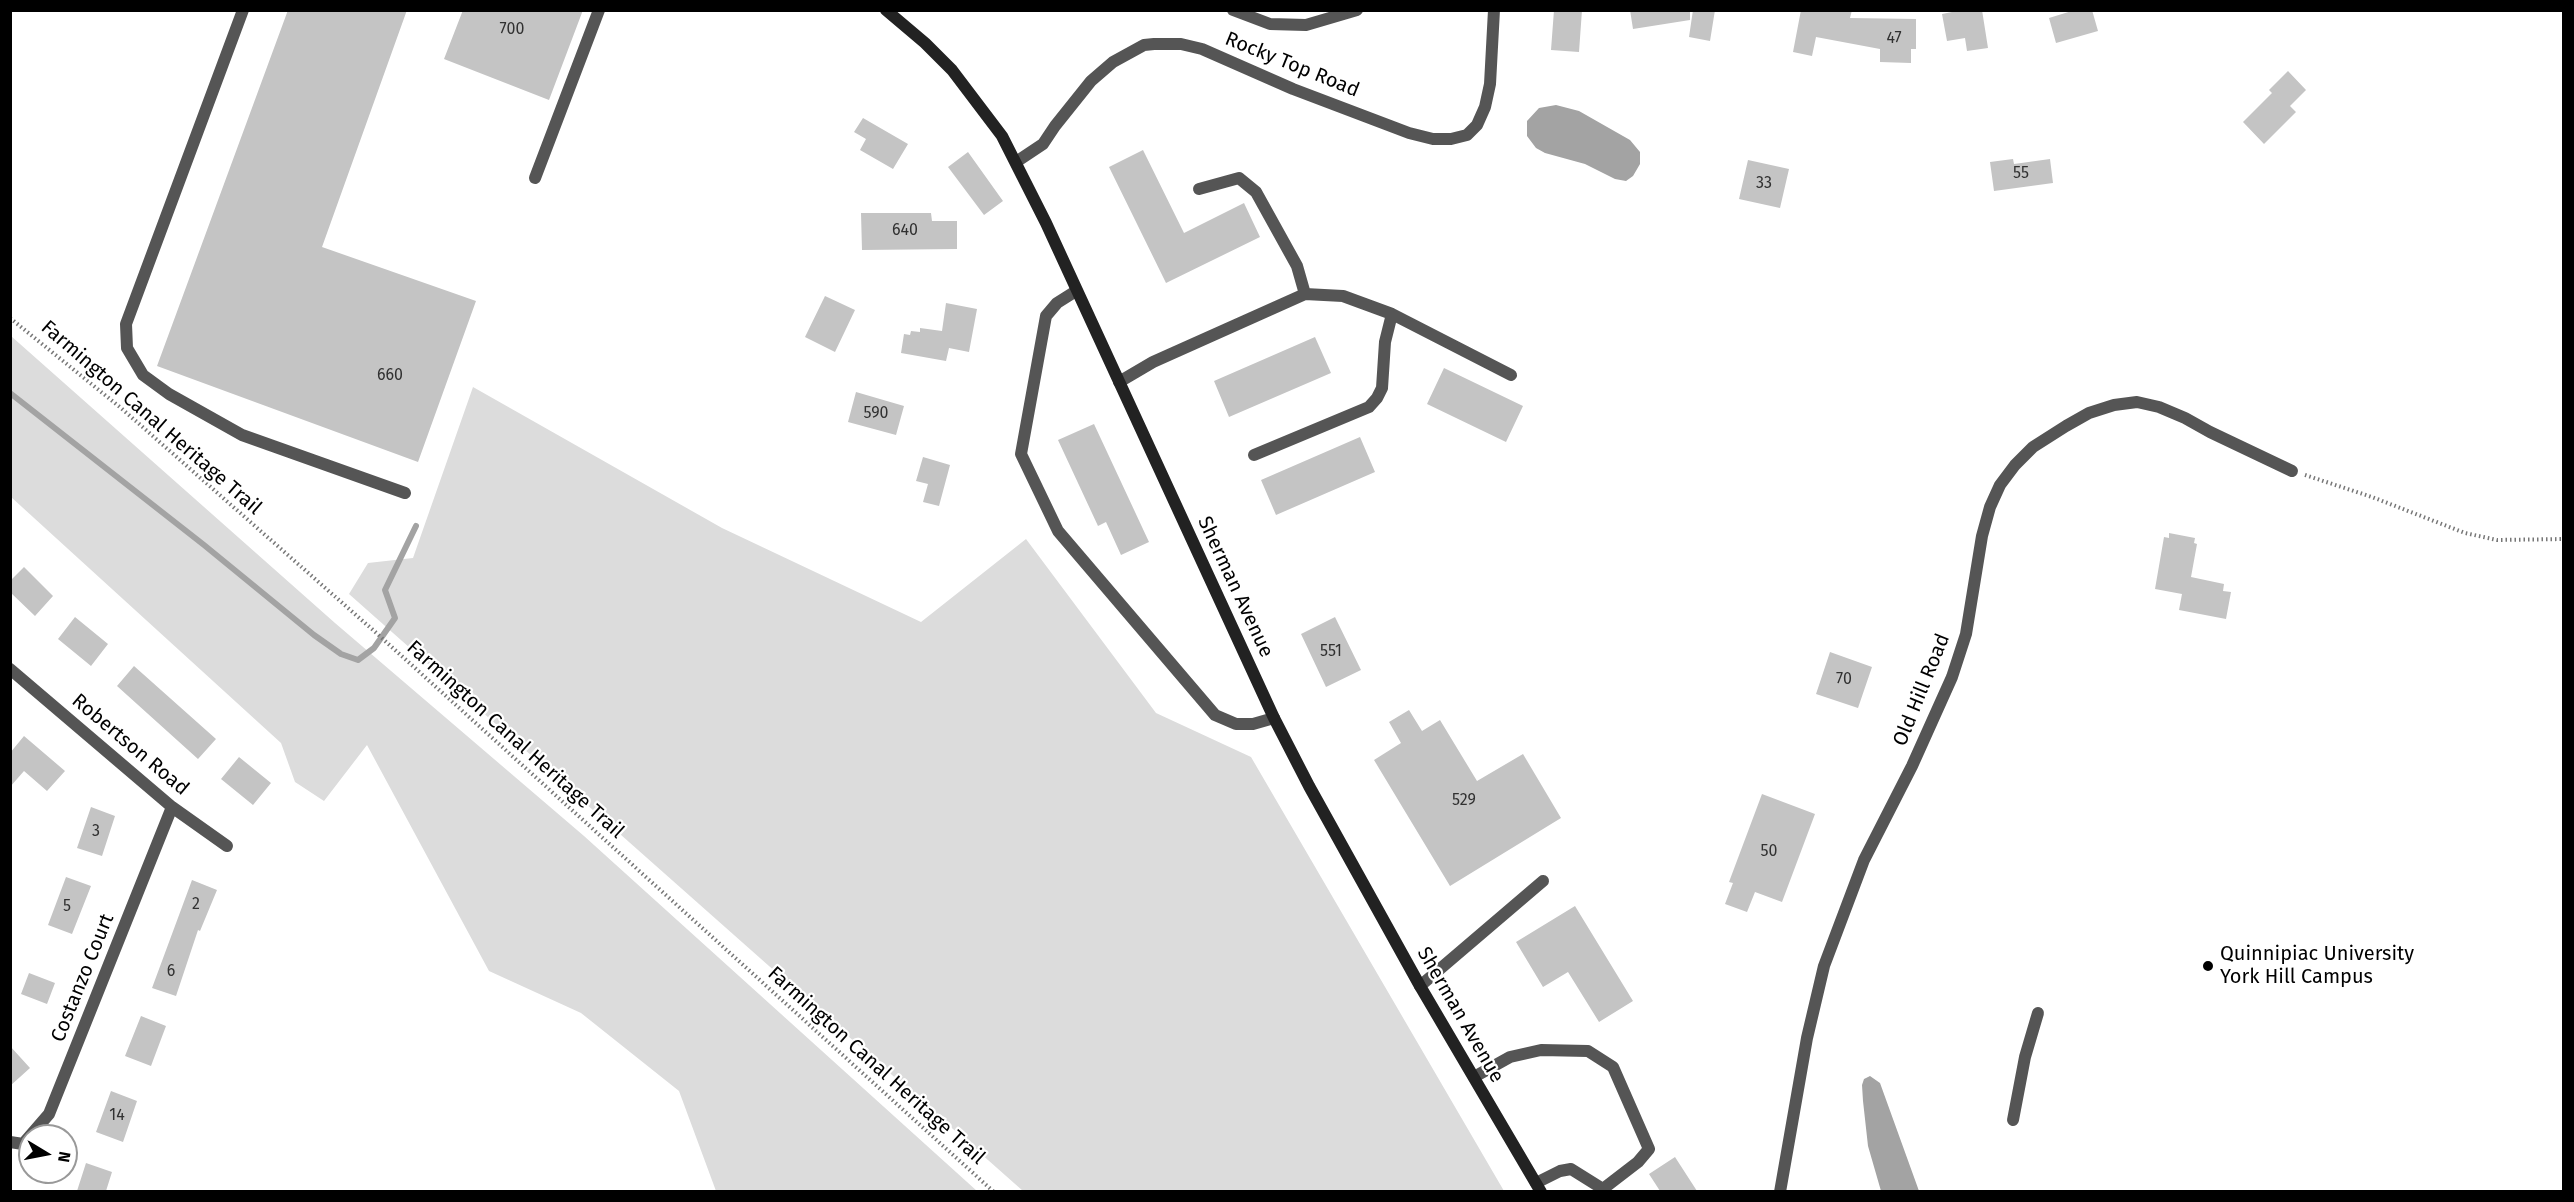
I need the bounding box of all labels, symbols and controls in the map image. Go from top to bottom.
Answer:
house number: 700 [500,20,524,40]
street label: Rocky Top Road [1221,27,1363,103]
house number: 47 [1886,29,1902,49]
house number: 55 [2013,164,2029,184]
house number: 33 [1756,174,1772,194]
house number: 640 [892,221,918,241]
street label: Farmington Canal Heritage Trail [36,316,266,520]
house number: 660 [377,366,403,386]
house number: 590 [863,404,889,424]
street label: Sherman Avenue [1192,513,1278,661]
street label: Old Hill Road [1889,630,1955,750]
street label: Farmington Canal Heritage Trail [401,636,629,844]
house number: 551 [1320,642,1342,662]
house number: 70 [1836,670,1852,690]
street label: Robertson Road [67,689,193,801]
house number: 529 [1452,791,1476,811]
house number: 3 [92,822,100,842]
house number: 50 [1761,842,1777,862]
house number: 2 [192,895,200,915]
house number: 5 [63,897,71,917]
street label: Costanzo Court [46,910,120,1046]
place label: Quinnipiac University York Hill Campus [2220,942,2414,989]
street label: Sherman Avenue [1411,943,1509,1087]
marker: Quinnipiac University York Hill Campus [2201,959,2215,973]
house number: 6 [167,962,175,982]
street label: Farmington Canal Heritage Trail [762,962,990,1170]
house number: 14 [109,1106,125,1126]
north arrow [18,1124,78,1184]
text: N [54,1150,75,1164]

